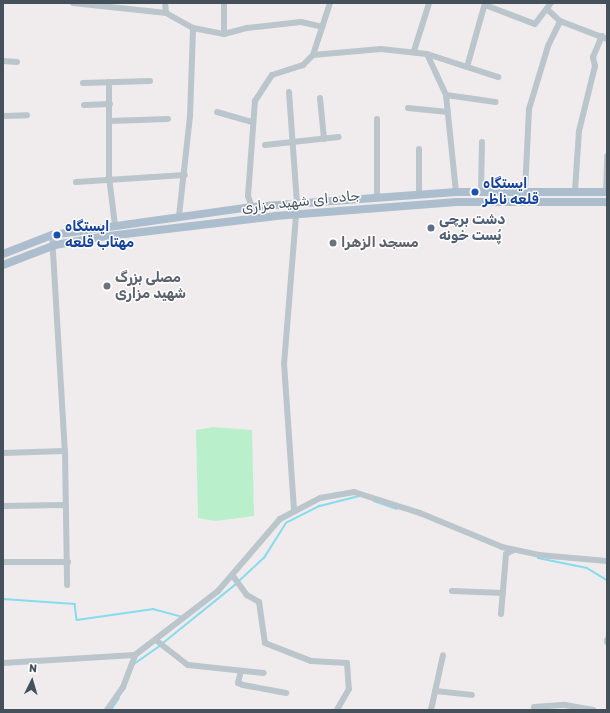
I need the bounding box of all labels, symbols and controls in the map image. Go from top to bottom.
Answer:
place label: ایستگاه قلعه ناظر [483,176,539,208]
street label: جاده ای شهید مزاری [241,187,361,217]
marker: ایستگاه قلعه ناظر [470,187,480,197]
place label: دشت برچی پُست خونه [439,212,505,244]
place label: ایستگاه مهتاب قلعه [65,219,134,252]
marker: دشت برچی پُست خونه [426,223,436,233]
marker: ایستگاه مهتاب قلعه [52,230,62,240]
place label: مسجد الزهرا [341,235,419,251]
marker: مسجد الزهرا [328,238,338,248]
place label: مصلی بزرگ شهید مزاری [115,270,186,302]
marker: مصلی بزرگ شهید مزاری [102,281,112,291]
north arrow [12,661,52,701]
text: N [29,662,38,675]

